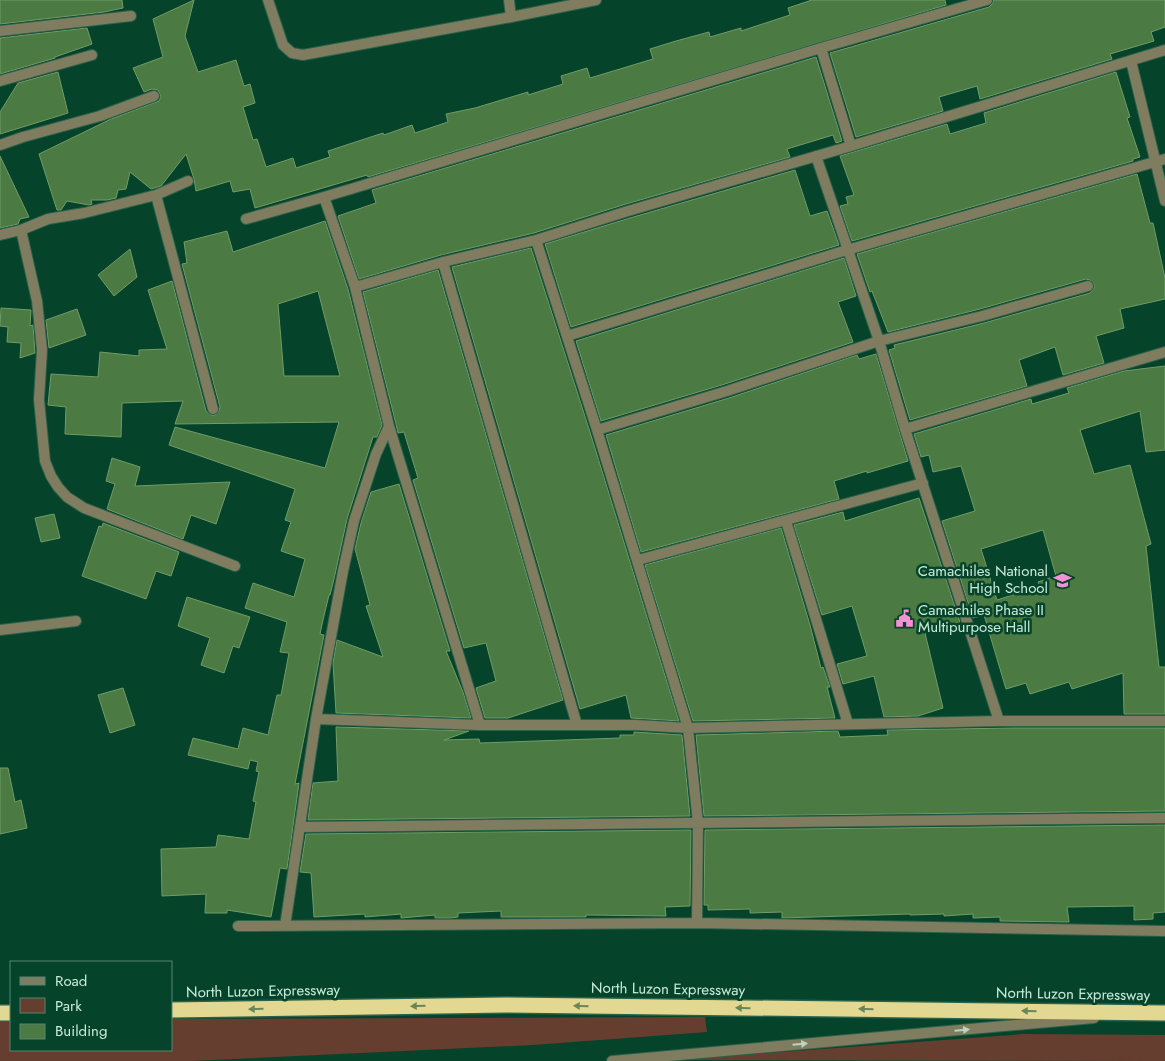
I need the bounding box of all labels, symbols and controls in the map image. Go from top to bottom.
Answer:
place label: Camachiles National High School [918,560,1048,599]
school or university icon: Camachiles National High School [1052,570,1072,590]
place label: Camachiles Phase II Multipurpose Hall [918,599,1044,638]
public building icon: Camachiles Phase II Multipurpose Hall [894,609,914,629]
legend [10,961,172,1051]
text: Road [55,970,87,992]
street label: North Luzon Expressway [591,977,746,1001]
street label: North Luzon Expressway [186,979,341,1003]
street label: North Luzon Expressway [996,982,1151,1006]
text: Park [55,995,82,1017]
one-way arrow [572,1001,588,1009]
one-way arrow [410,1002,426,1010]
one-way arrow [735,1004,751,1012]
one-way arrow [247,1005,263,1013]
one-way arrow [858,1005,874,1013]
one-way arrow [1021,1007,1037,1015]
text: Building [55,1020,107,1042]
one-way arrow [954,1026,970,1034]
one-way arrow [792,1040,808,1048]

